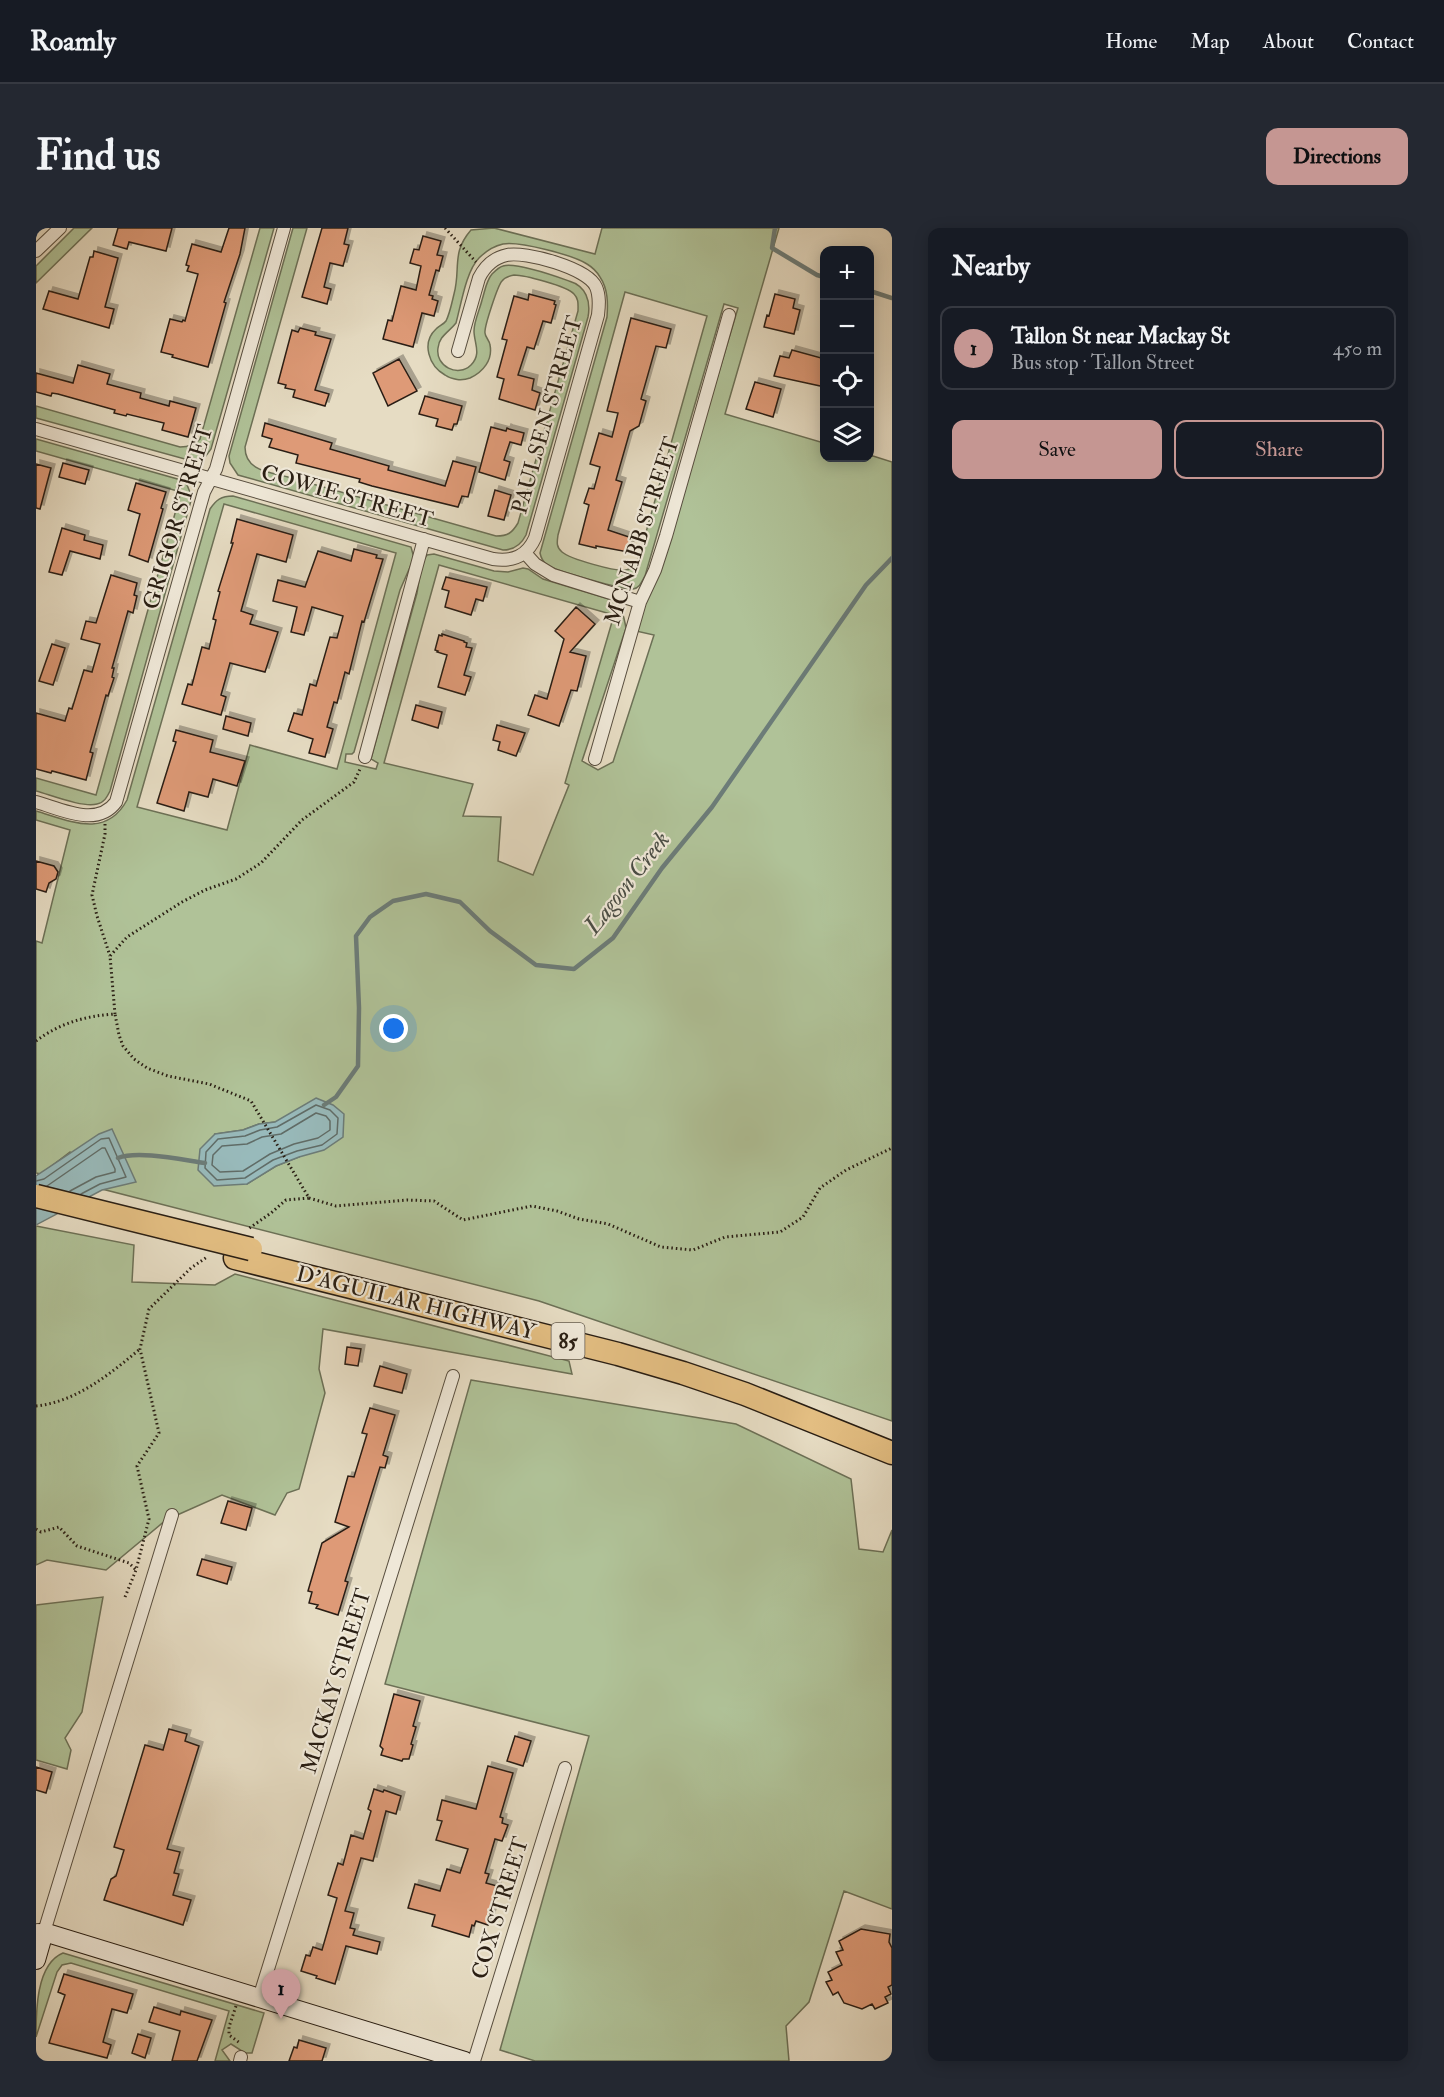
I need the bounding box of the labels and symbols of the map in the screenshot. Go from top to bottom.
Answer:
street label: PAULSEN STREET [505,312,589,517]
street label: GRIGOR STREET [137,421,220,613]
street label: MCNABB STREET [598,433,686,629]
street label: COWIE STREET [258,458,437,534]
water label: Lagoon Creek [577,825,677,941]
your location [379,1014,408,1043]
street label: D'AGUILAR HIGHWAY [293,1260,539,1347]
road number: 85 [552,1323,584,1359]
street label: MACKAY STREET [295,1585,378,1777]
street label: COX STREET [465,1833,535,1983]
pin: 1 [262,1970,300,2019]

